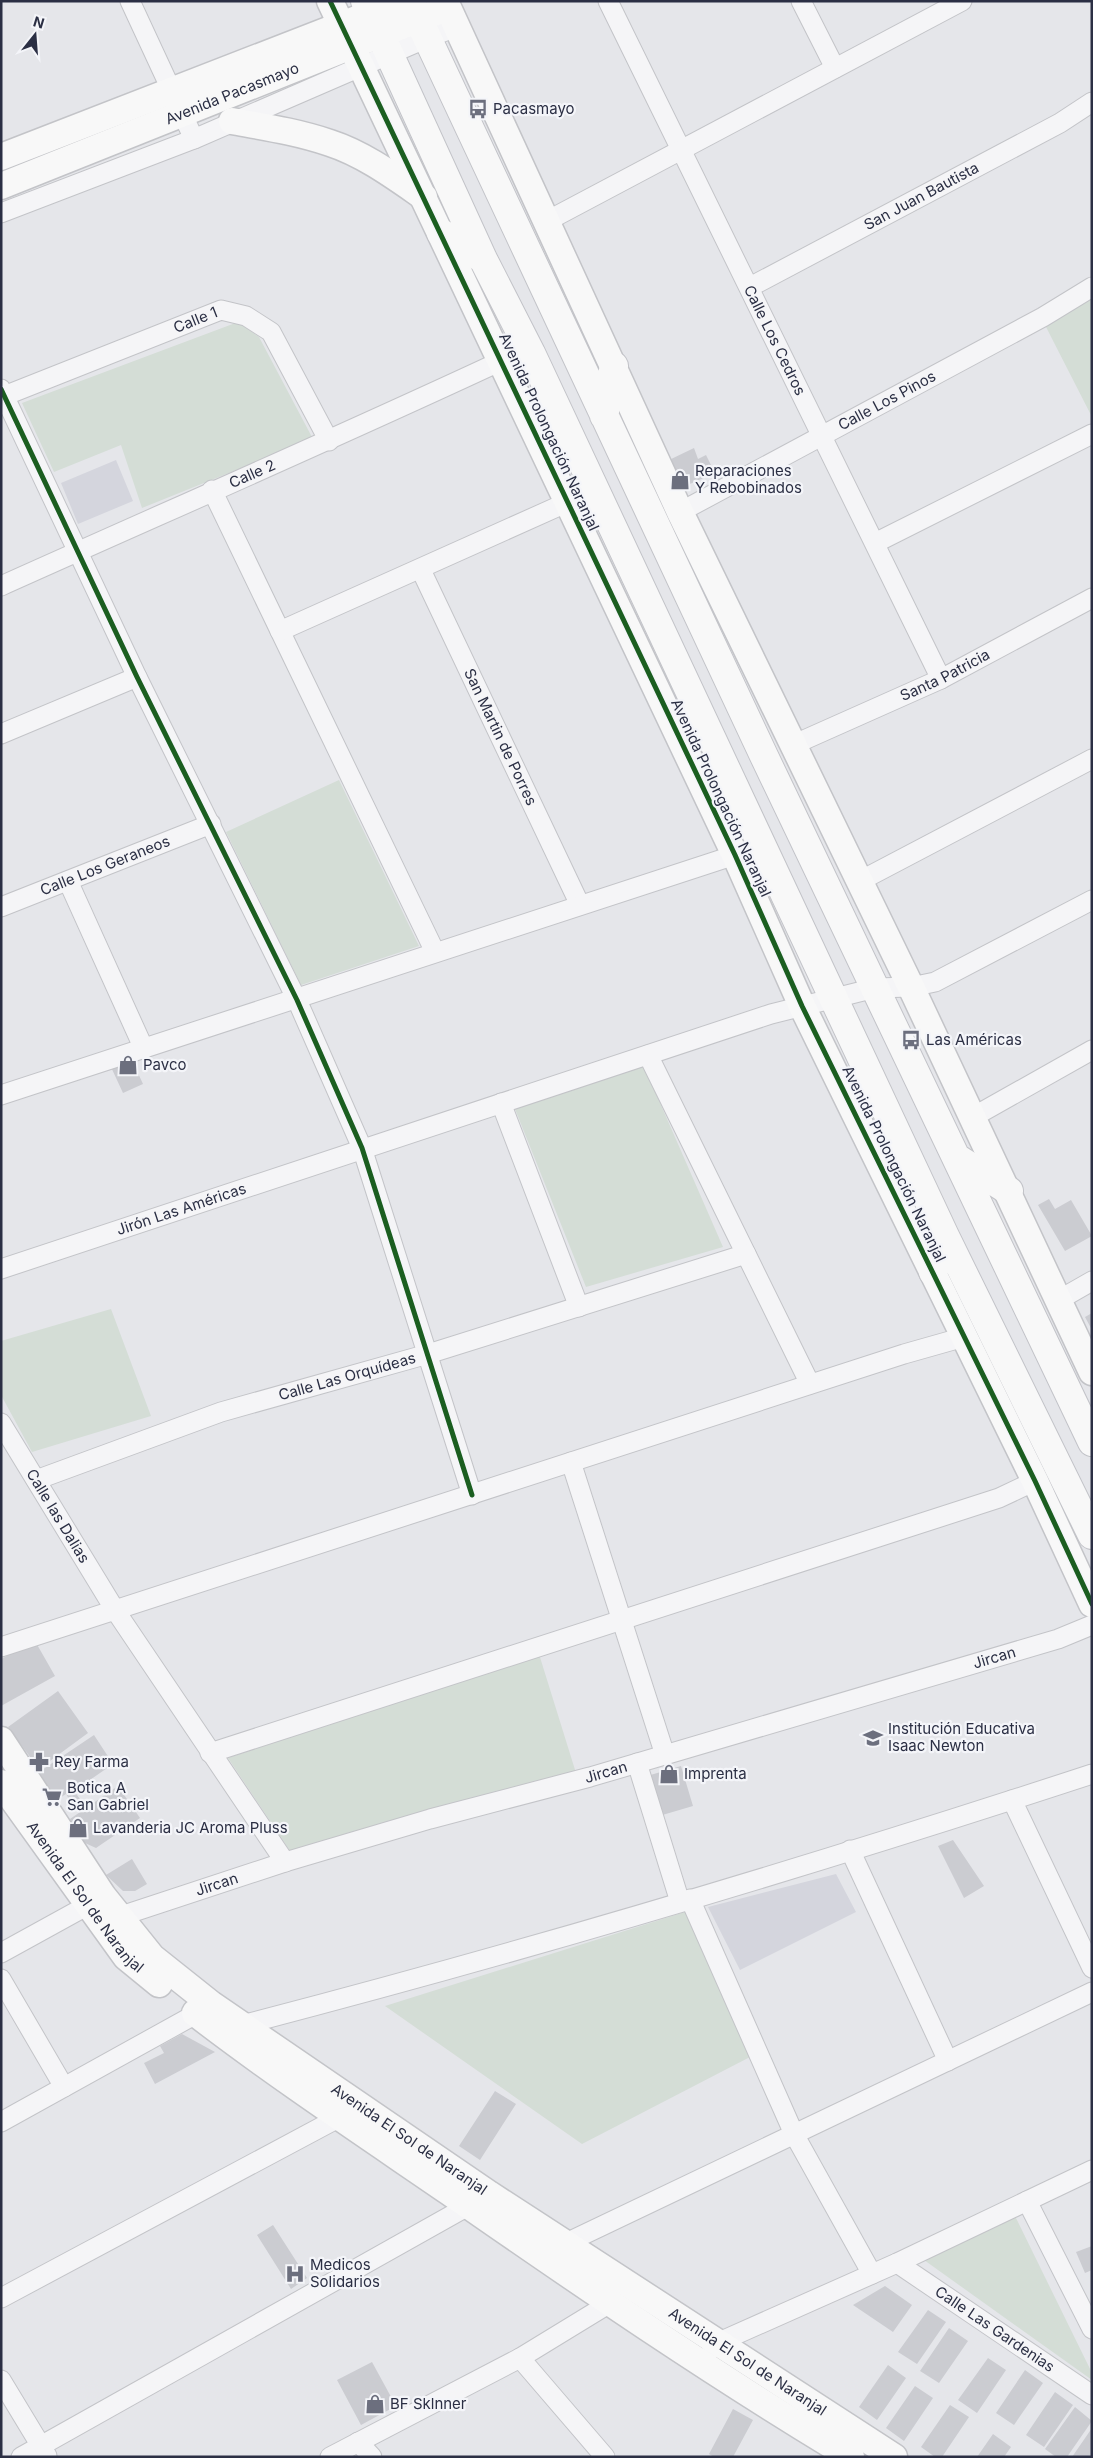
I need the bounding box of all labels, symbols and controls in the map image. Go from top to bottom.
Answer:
north arrow [10,10,60,60]
text: N [31,12,47,32]
street label: Avenida Pacasmayo [162,58,302,128]
bus stop icon: Pacasmayo [467,98,489,120]
place label: Pacasmayo [493,99,575,118]
street label: San Juan Bautista [861,158,982,234]
street label: Calle Los Cedros [740,282,810,398]
street label: Calle 1 [171,302,220,337]
street label: Avenida Prolongación Naranjal [495,330,604,534]
street label: Calle Los Pinos [835,366,939,434]
street label: Calle 2 [226,455,278,492]
place label: Reparaciones Y Rebobinados [695,461,802,497]
shop icon: Reparaciones Y Rebobinados [669,469,691,491]
street label: Santa Patricia [897,645,993,705]
street label: San Martin de Porres [460,665,541,809]
street label: Avenida Prolongación Naranjal [667,696,776,900]
street label: Calle Los Geraneos [37,831,173,900]
bus stop icon: Las Américas [900,1029,922,1051]
place label: Las Américas [926,1030,1022,1049]
shop icon: Pavco [117,1054,139,1076]
place label: Pavco [143,1055,186,1074]
street label: Avenida Prolongación Naranjal [839,1062,950,1265]
street label: Jirón Las Américas [114,1178,249,1239]
street label: Calle Las Orquídeas [276,1348,418,1404]
street label: Calle las Dalias [22,1465,94,1566]
street label: Jircan [971,1642,1018,1673]
place label: Institución Educativa Isaac Newton [888,1719,1035,1755]
school or university icon: Institución Educativa Isaac Newton [862,1727,884,1749]
pharmacy icon: Rey Farma [28,1751,50,1773]
place label: Rey Farma [54,1752,129,1771]
street label: Jircan [582,1757,629,1787]
shop icon: Imprenta [658,1763,680,1785]
place label: Imprenta [684,1764,747,1783]
place label: Botica A San Gabriel [67,1778,149,1814]
supermarket icon: Botica A San Gabriel [41,1786,63,1808]
shop icon: Lavanderia JC Aroma Pluss [67,1817,89,1839]
street label: Avenida El Sol de Naranjal [23,1818,148,1977]
place label: Lavanderia JC Aroma Pluss [93,1818,288,1837]
street label: Jircan [193,1868,240,1900]
street label: Avenida El Sol de Naranjal [328,2079,491,2199]
place label: Medicos Solidarios [310,2255,380,2291]
hospital icon: Medicos Solidarios [284,2263,306,2285]
street label: Calle Las Gardenias [931,2281,1059,2376]
street label: Avenida El Sol de Naranjal [665,2303,830,2420]
shop icon: BF Sklnner [364,2393,386,2415]
place label: BF Sklnner [390,2394,467,2413]

